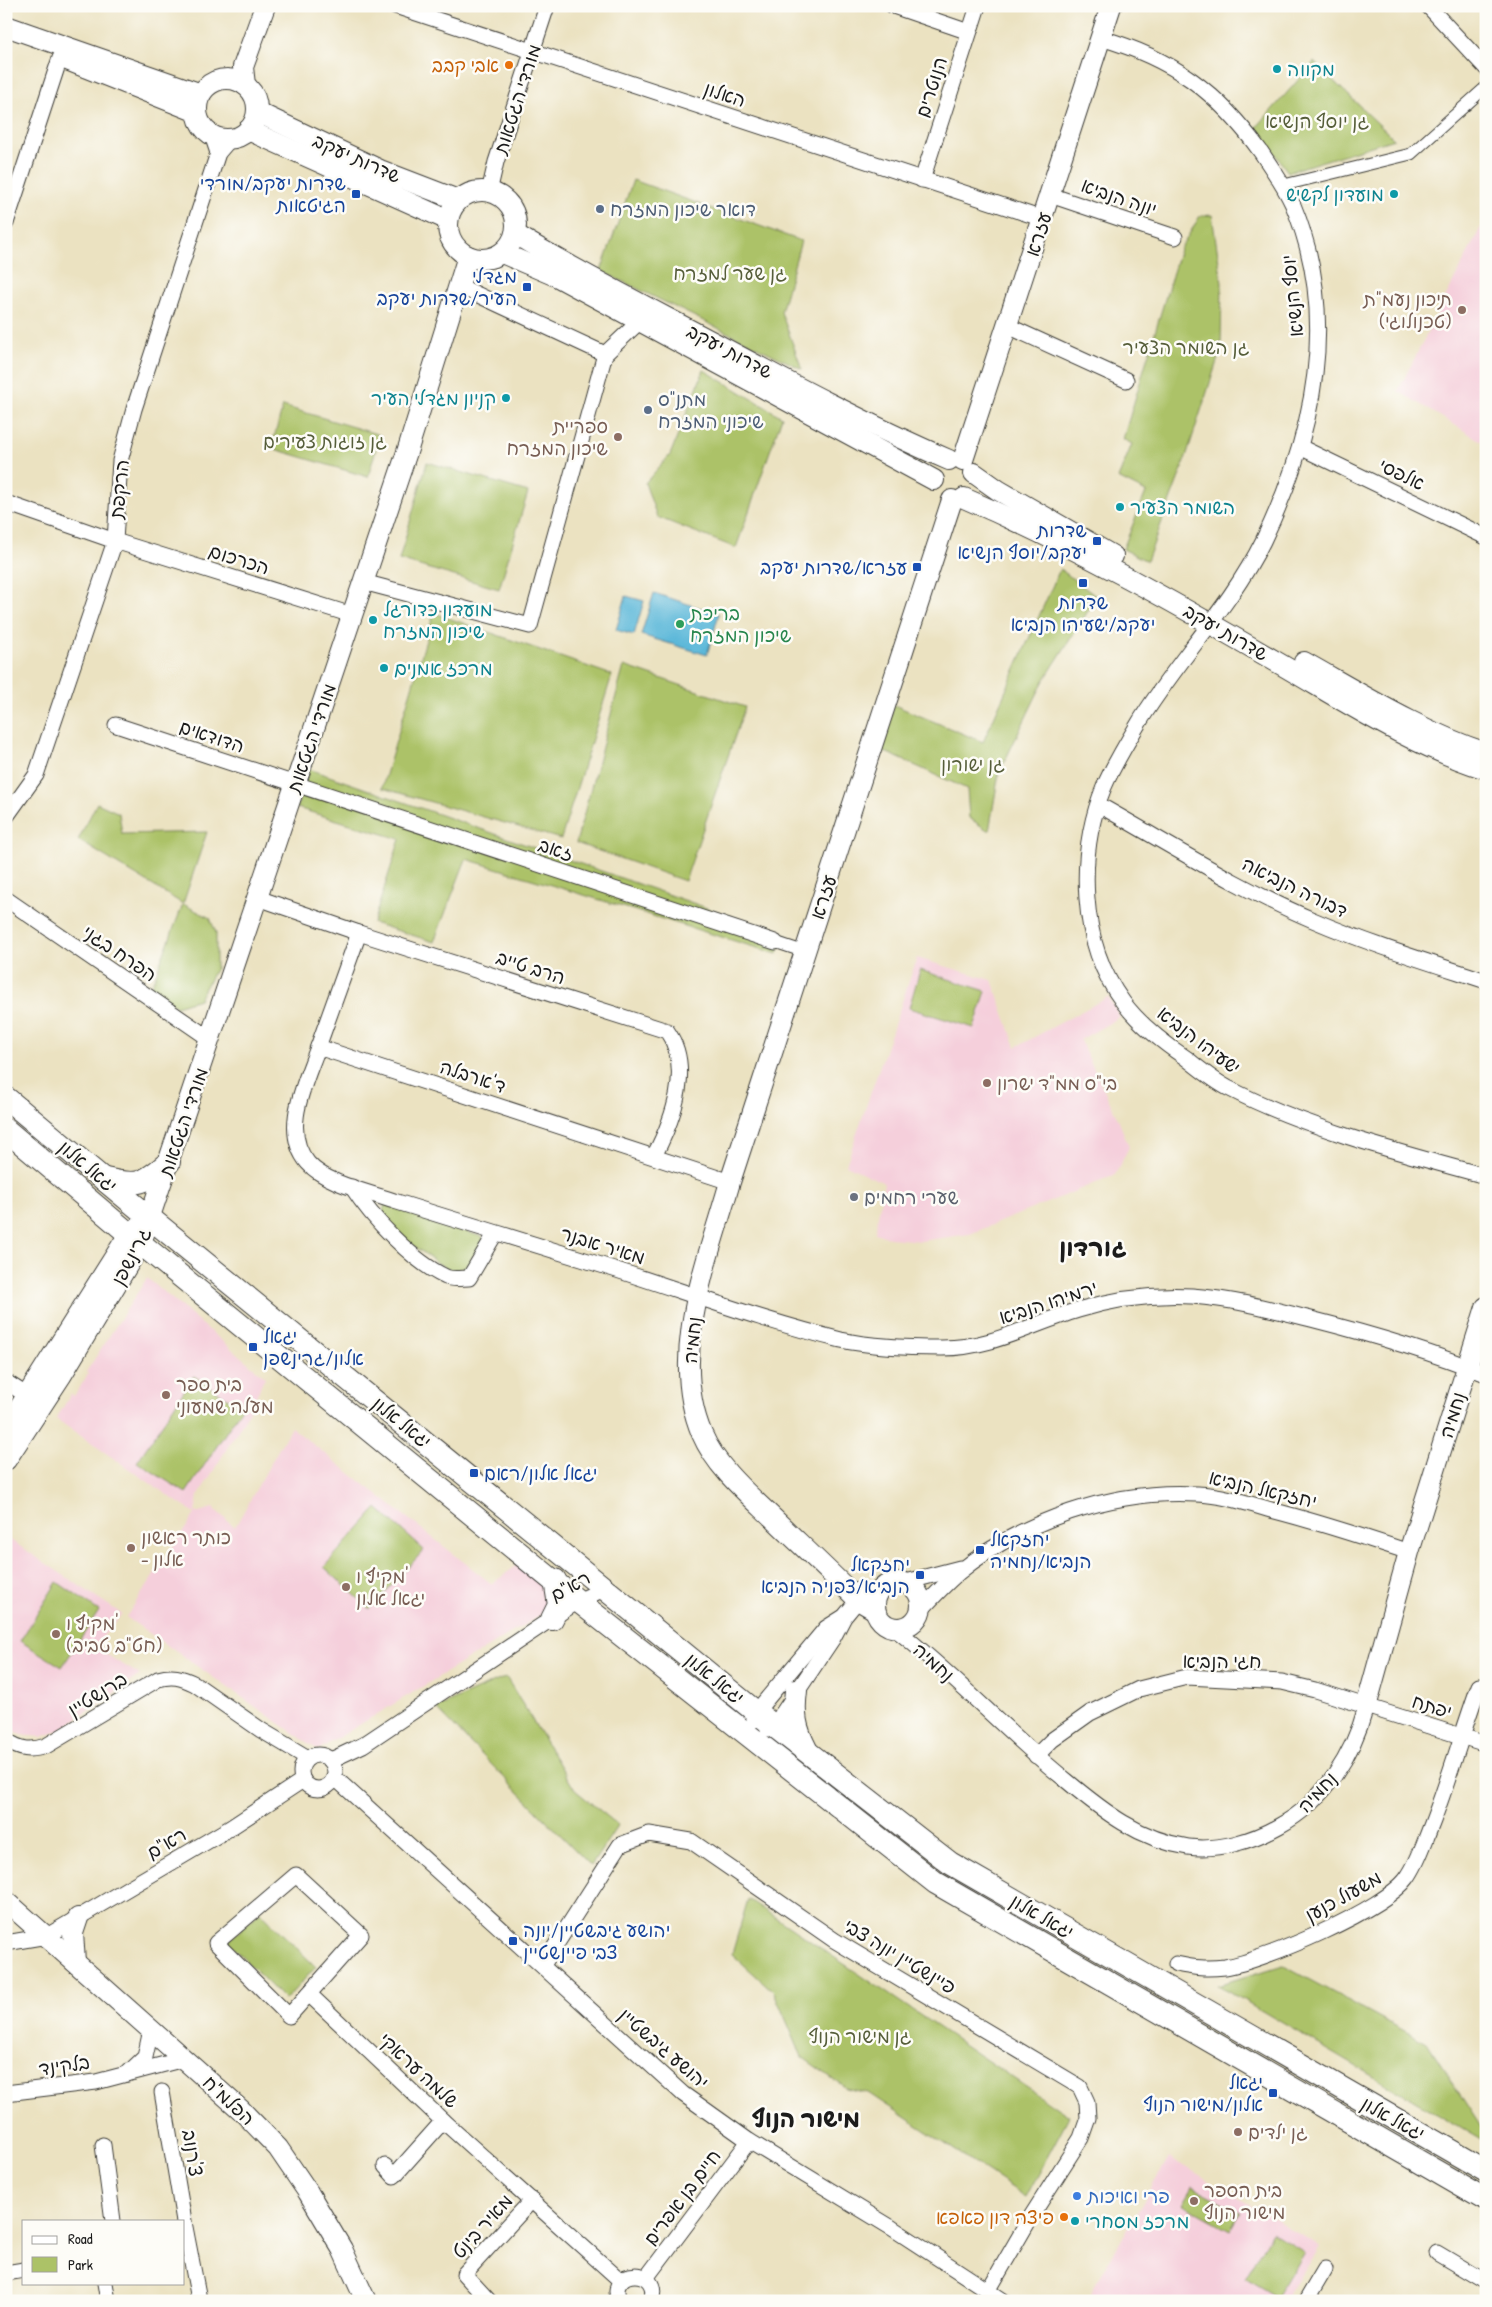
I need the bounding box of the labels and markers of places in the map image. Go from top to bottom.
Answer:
place label: אבי קבב [432,52,499,78]
place label: מקווה [1287,56,1335,82]
marker: אבי קבב [503,59,515,71]
marker: מקווה [1271,63,1283,75]
place label: שדרות יעקב/מורדי הגיטאות [200,170,346,218]
place label: מועדון לקשיש [1286,181,1384,207]
marker: שדרות יעקב/מורדי הגיטאות [350,188,362,200]
marker: מועדון לקשיש [1388,188,1400,200]
place label: דואר שיכון המזרח [610,196,756,222]
marker: דואר שיכון המזרח [594,203,606,215]
place label: מגדלי העיר/שדרות יעקב [377,263,517,311]
marker: מגדלי העיר/שדרות יעקב [521,281,533,293]
place label: תיכון נעמ"ת (טכנולוגי) [1362,286,1452,334]
marker: תיכון נעמ"ת (טכנולוגי) [1456,304,1468,316]
place label: קניון מגדלי העיר [371,385,496,411]
place label: מתנ"ס שיכוני המזרח [658,386,764,434]
marker: קניון מגדלי העיר [500,392,512,404]
marker: מתנ"ס שיכוני המזרח [642,404,654,416]
place label: ספריית שיכון המזרח [507,413,608,461]
marker: ספריית שיכון המזרח [612,431,624,443]
place label: השומר הצעיר [1130,494,1235,520]
marker: השומר הצעיר [1114,501,1126,513]
place label: שדרות יעקב/יוסף הנשיא [957,517,1087,565]
marker: שדרות יעקב/יוסף הנשיא [1091,535,1103,547]
place label: עזרא/שדרות יעקב [760,554,907,580]
marker: עזרא/שדרות יעקב [911,561,923,573]
marker: שדרות יעקב/ישעיהו הנביא [1077,577,1089,589]
place label: שדרות יעקב/ישעיהו הנביא [1010,589,1156,637]
place label: מועדון כדורגל שיכון המזרח [383,596,493,644]
place label: בריכת שיכון המזרח [689,600,792,648]
marker: מועדון כדורגל שיכון המזרח [367,614,379,626]
marker: בריכת שיכון המזרח [674,618,686,630]
place label: מרכז אמנים [394,655,493,681]
marker: מרכז אמנים [378,662,390,674]
place label: בי"ס ממ"ד ישרון [997,1070,1117,1096]
marker: בי"ס ממ"ד ישרון [981,1077,993,1089]
place label: שערי רחמים [864,1184,959,1210]
marker: שערי רחמים [848,1191,860,1203]
place label: יגאל אלון/גרינשפן [263,1323,364,1371]
marker: יגאל אלון/גרינשפן [247,1341,259,1353]
place label: בית ספר מעלה שמעוני [176,1371,274,1419]
marker: בית ספר מעלה שמעוני [160,1389,172,1401]
place label: יגאל אלון/ראם [484,1460,597,1486]
marker: יגאל אלון/ראם [468,1467,480,1479]
place label: כותר ראשון - אלון [141,1524,231,1572]
place label: יחזקאל הנביא/נחמיה [990,1526,1092,1574]
marker: כותר ראשון - אלון [125,1542,137,1554]
marker: יחזקאל הנביא/נחמיה [974,1544,986,1556]
place label: יחזקאל הנביא/צפניה הנביא [761,1551,910,1599]
place label: מקיף ו' יגאל אלון [356,1563,425,1611]
marker: יחזקאל הנביא/צפניה הנביא [914,1569,926,1581]
marker: מקיף ו' יגאל אלון [340,1581,352,1593]
place label: מקיף ו' (חט"ב טביב) [66,1610,163,1658]
marker: מקיף ו' (חט"ב טביב) [50,1628,62,1640]
place label: יהושע גיבשטיין/יונה צבי פיינשטיין [523,1917,670,1965]
marker: יהושע גיבשטיין/יונה צבי פיינשטיין [507,1935,519,1947]
place label: יגאל אלון/מישור הנוף [1143,2069,1263,2117]
marker: יגאל אלון/מישור הנוף [1267,2087,1279,2099]
place label: גן ילדים [1248,2119,1308,2145]
marker: גן ילדים [1232,2126,1244,2138]
place label: בית הספר מישור הנוף [1204,2177,1285,2225]
place label: פרי ואיכות [1086,2183,1170,2209]
marker: פרי ואיכות [1071,2190,1083,2202]
marker: בית הספר מישור הנוף [1188,2195,1200,2207]
place label: פיצה דון פאפא [936,2204,1054,2230]
place label: מרכז מסחרי [1085,2208,1190,2234]
marker: פיצה דון פאפא [1058,2211,1070,2223]
marker: מרכז מסחרי [1069,2215,1081,2227]

